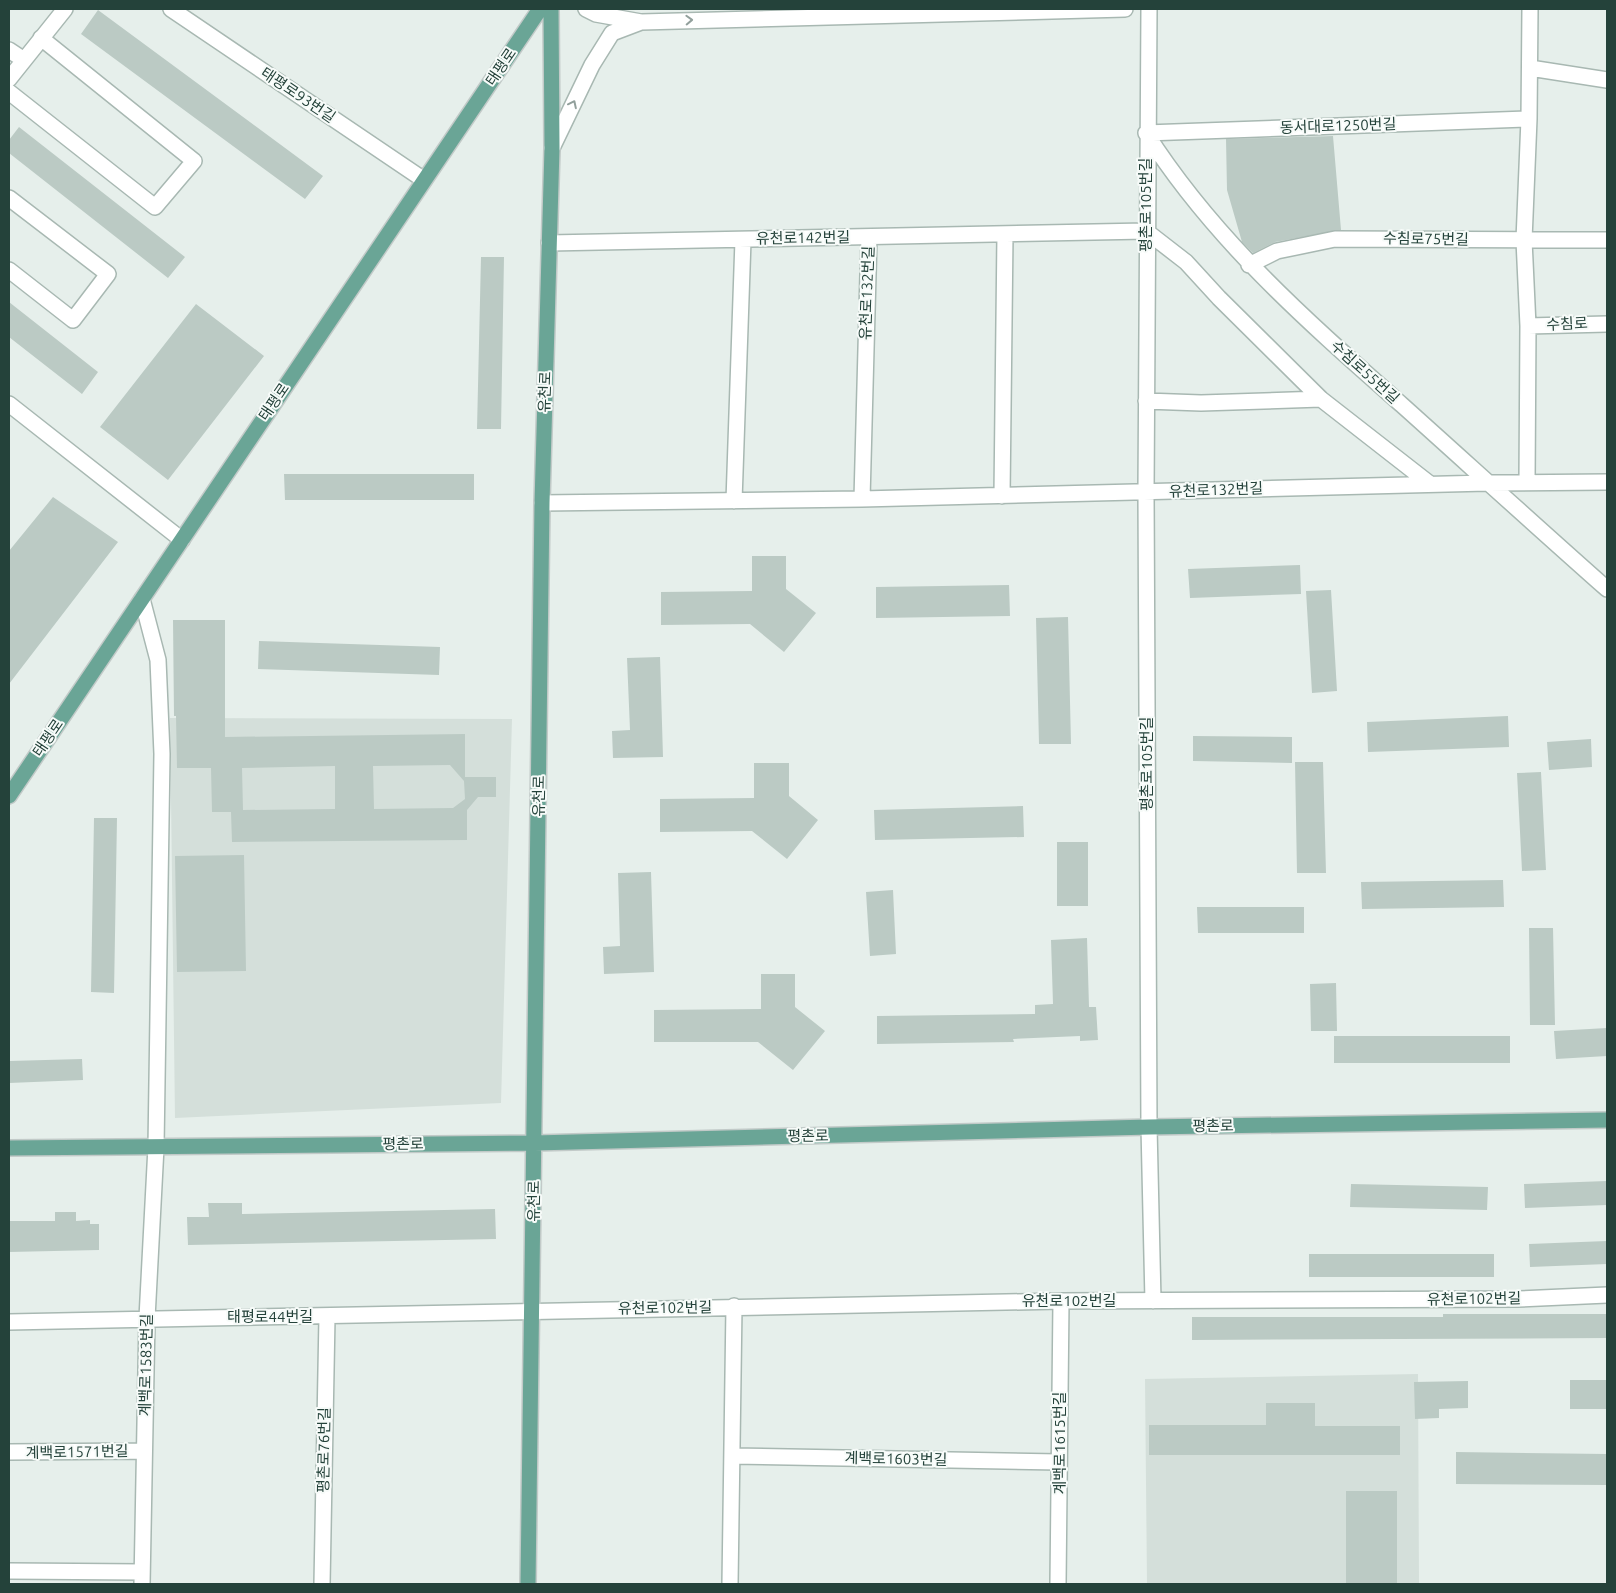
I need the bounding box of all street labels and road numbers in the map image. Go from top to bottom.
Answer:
street label: 태평로 [482,45,519,89]
street label: 태평로93번길 [258,64,339,126]
street label: 동서대로1250번길 [1279,115,1397,136]
street label: 평촌로105번길 [1137,158,1154,252]
street label: 유천로142번길 [756,228,850,247]
street label: 수침로75번길 [1383,229,1469,248]
street label: 유천로132번길 [856,246,877,340]
street label: 수침로 [1546,314,1588,333]
street label: 수침로55번길 [1328,337,1403,407]
street label: 유천로 [535,371,554,413]
street label: 태평로 [255,380,292,424]
street label: 유천로132번길 [1169,479,1263,500]
street label: 태평로 [29,716,66,760]
street label: 평촌로105번길 [1138,717,1155,811]
street label: 유천로 [530,775,547,817]
street label: 평촌로 [1192,1117,1234,1134]
street label: 평촌로 [787,1127,829,1144]
street label: 평촌로 [382,1135,424,1152]
street label: 유천로 [525,1180,542,1222]
street label: 유천로102번길 [1427,1289,1521,1308]
street label: 유천로102번길 [1022,1292,1116,1309]
street label: 유천로102번길 [618,1298,712,1317]
street label: 태평로44번길 [227,1308,313,1325]
street label: 계백로1583번길 [136,1313,155,1417]
street label: 계백로1615번길 [1051,1392,1068,1494]
street label: 평촌로76번길 [314,1407,333,1493]
street label: 계백로1571번길 [25,1442,129,1461]
street label: 계백로1603번길 [844,1449,948,1468]

